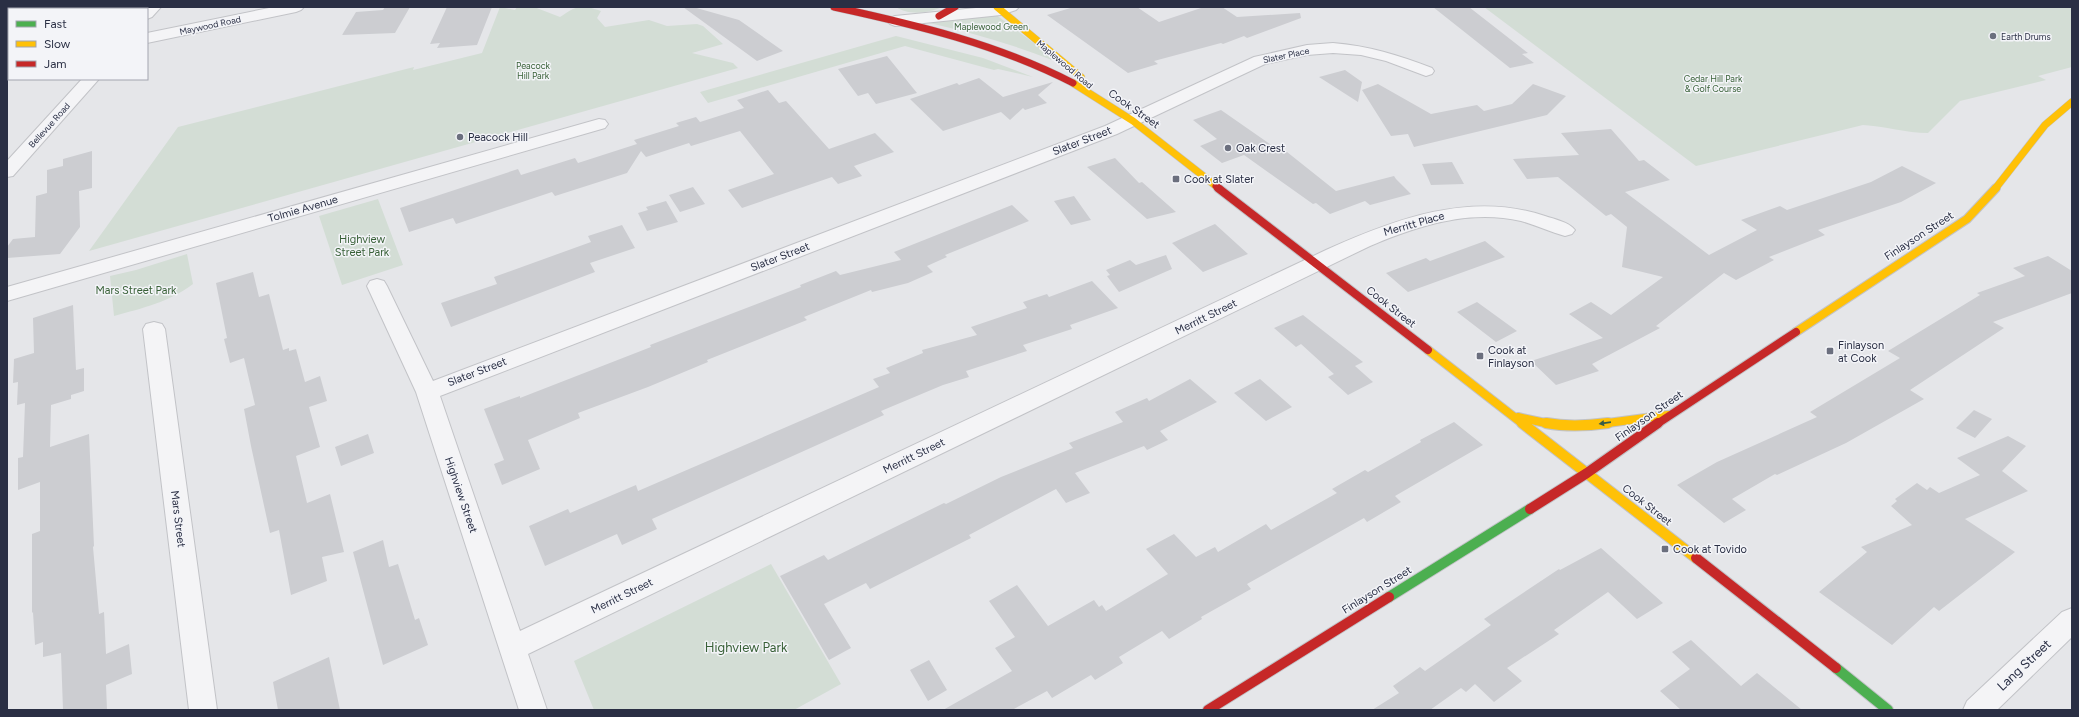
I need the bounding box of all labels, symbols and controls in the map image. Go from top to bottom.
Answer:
legend [8,8,148,80]
street label: Maywood Road [178,13,242,37]
text: Fast [44,17,67,31]
park label: Maplewood Green [954,21,1028,32]
marker: Earth Drums [1988,31,1998,41]
place label: Earth Drums [2001,31,2051,42]
text: Slow [44,37,71,51]
street label: Maplewood Road [1035,37,1095,91]
street label: Slater Place [1262,45,1310,65]
text: Jam [44,57,67,71]
park label: Peacock Hill Park [516,60,551,81]
park label: Cedar Hill Park & Golf Course [1684,73,1743,94]
street label: Cook Street [1106,87,1162,131]
street label: Bellevue Road [26,100,72,150]
street label: Slater Street [1051,124,1113,158]
place label: Peacock Hill [468,131,528,144]
marker: Peacock Hill [455,132,465,142]
place label: Oak Crest [1236,142,1285,155]
marker: Oak Crest [1223,143,1233,153]
place label: Cook at Slater [1184,173,1254,186]
marker: Cook at Slater [1171,174,1181,184]
street label: Tolmie Avenue [267,193,339,225]
street label: Merritt Place [1382,209,1446,239]
street label: Finlayson Street [1882,209,1956,263]
park label: Highview Street Park [335,233,390,259]
street label: Slater Street [749,240,811,274]
park label: Mars Street Park [96,284,177,297]
street label: Cook Street [1364,284,1418,330]
street label: Merritt Street [1173,296,1239,338]
place label: Finlayson at Cook [1838,339,1884,365]
place label: Cook at Finlayson [1488,344,1534,370]
marker: Finlayson at Cook [1825,346,1835,356]
marker: Cook at Finlayson [1475,351,1485,361]
street label: Slater Street [446,355,508,389]
street label: Finlayson Street [1613,388,1685,444]
one-way arrow [1599,420,1611,426]
street label: Merritt Street [881,435,947,477]
street label: Highview Street [442,455,480,535]
street label: Cook Street [1620,482,1674,528]
street label: Mars Street [168,490,188,548]
place label: Cook at Tovido [1673,543,1747,556]
marker: Cook at Tovido [1660,544,1670,554]
street label: Finlayson Street [1340,563,1414,617]
street label: Merritt Street [589,575,655,617]
street label: Lang Street [1994,636,2054,694]
park label: Highview Park [705,640,788,655]

